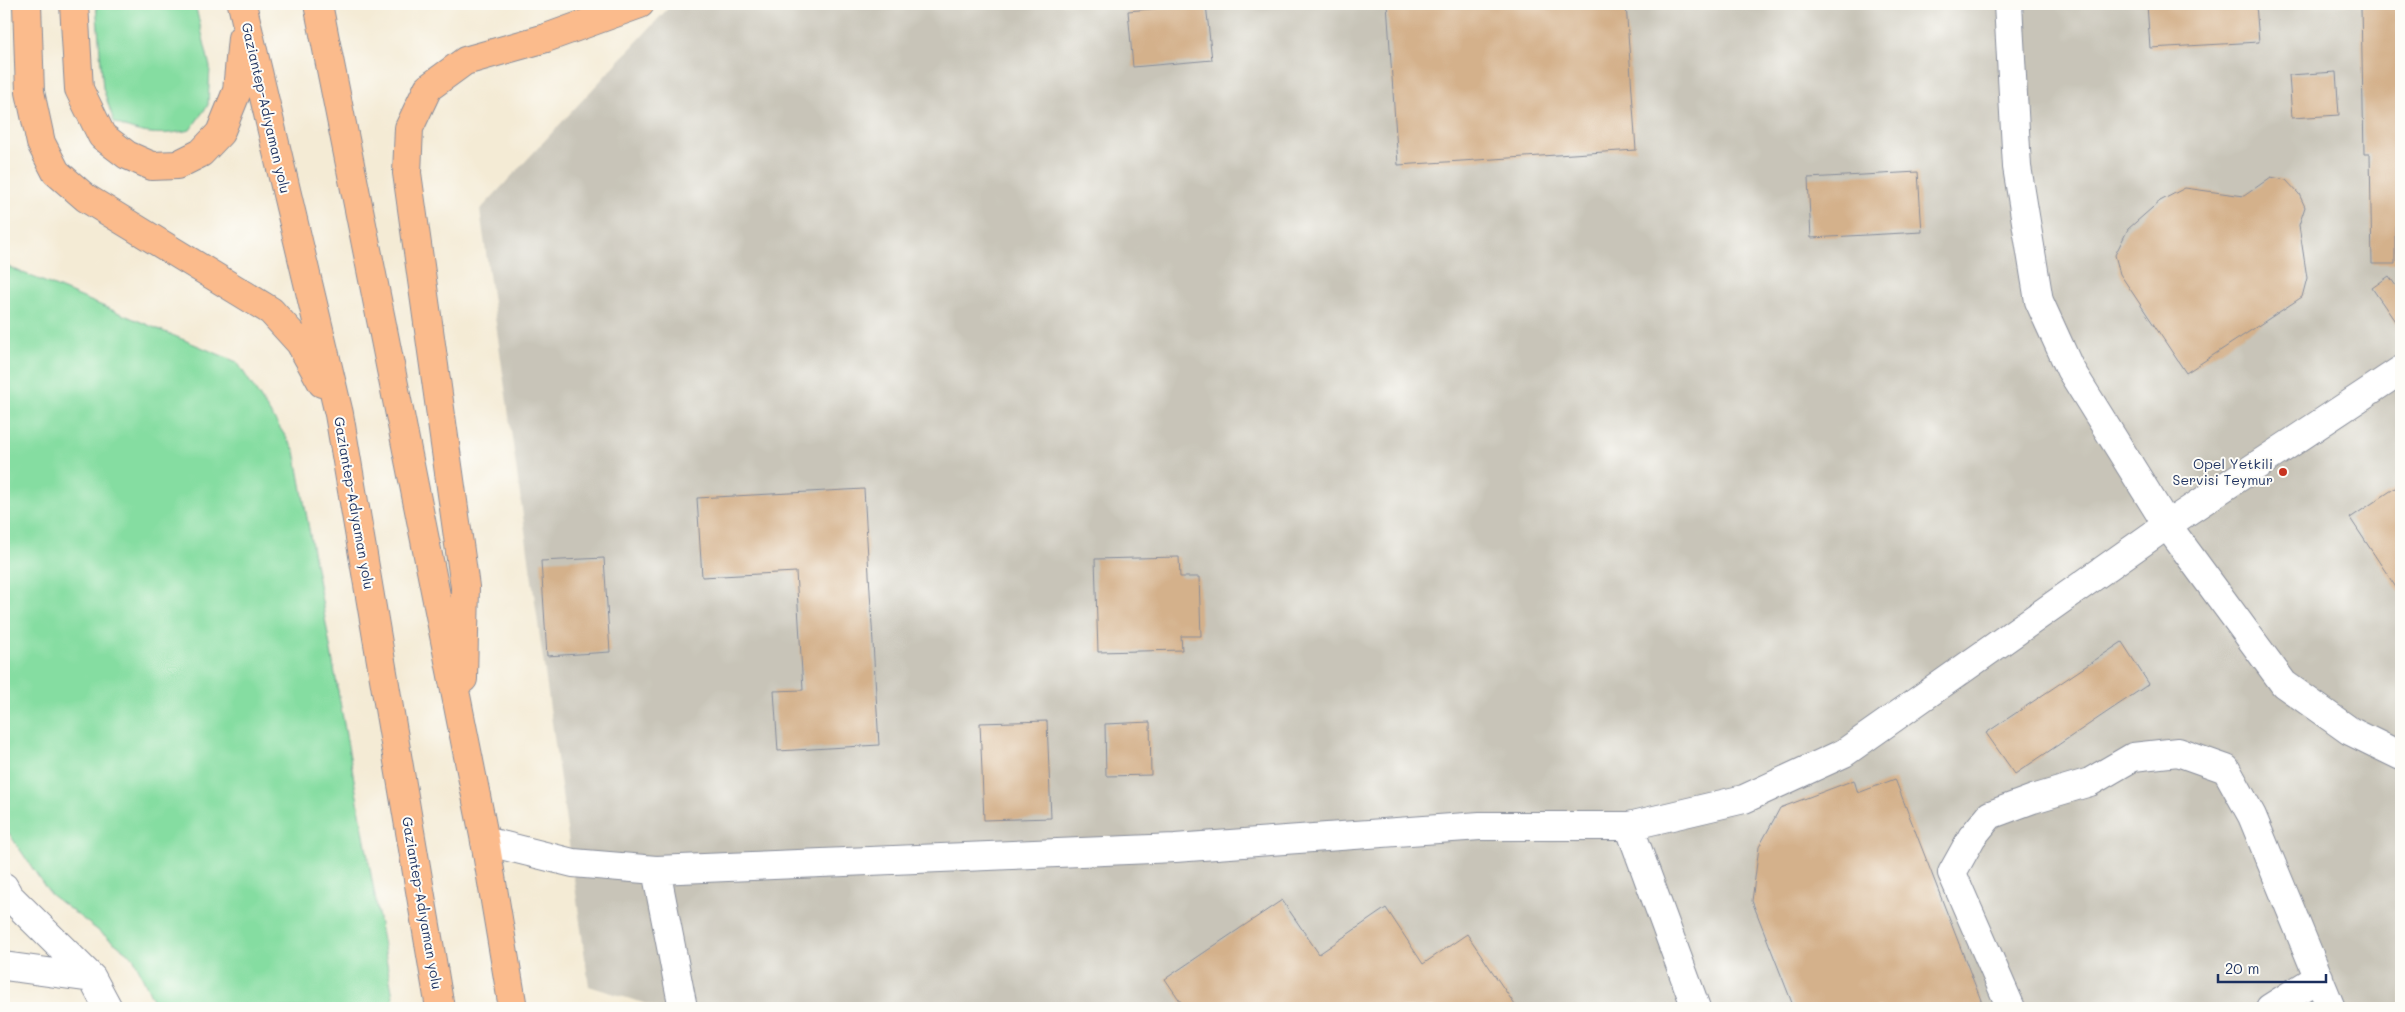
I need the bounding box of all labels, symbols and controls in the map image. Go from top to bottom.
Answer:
street label: Gaziantep-Adıyaman yolu [238,21,295,195]
street label: Gaziantep-Adıyaman yolu [330,415,379,591]
place label: Opel Yetkili Servisi Teymur [2173,454,2273,489]
marker: Opel Yetkili Servisi Teymur [2277,466,2289,478]
street label: Gaziantep-Adıyaman yolu [398,815,447,991]
scale bar [2218,952,2325,984]
text: 20 m [2225,958,2259,978]

